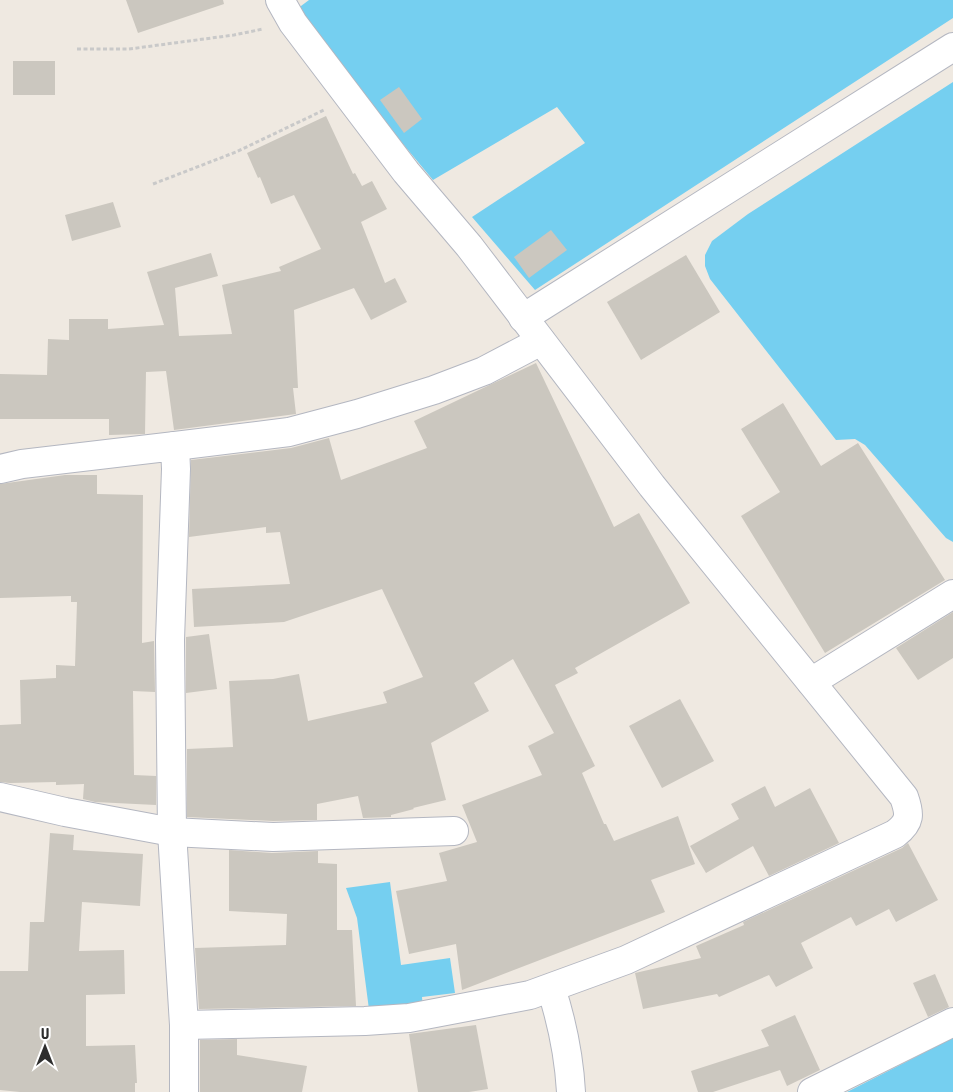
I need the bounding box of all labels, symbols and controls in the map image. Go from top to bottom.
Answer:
north arrow [20,1022,70,1072]
text: U [41,1026,49,1042]

